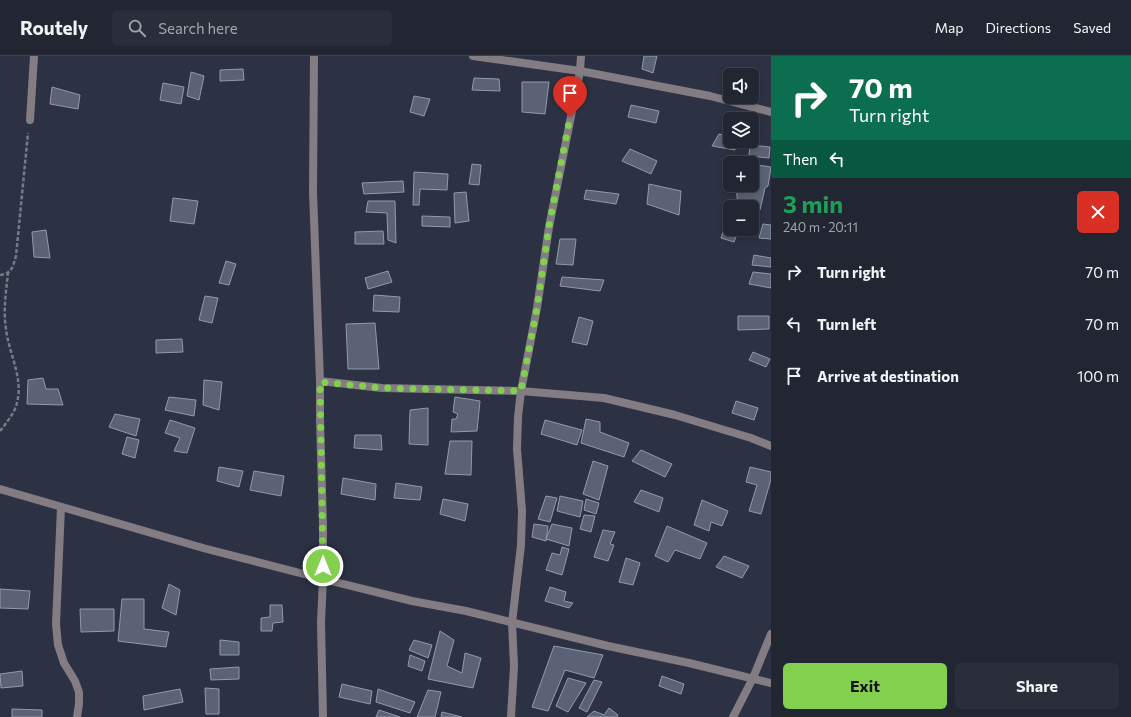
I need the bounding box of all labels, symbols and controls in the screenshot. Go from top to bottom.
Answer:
search box [112,10,392,46]
text: Routely [20,16,88,39]
icon: search [126,17,148,39]
text: Search here [158,19,238,37]
text: Map [935,19,964,36]
text: Directions [986,19,1051,36]
text: Saved [1073,19,1111,36]
map controls [723,68,759,236]
button: sound [723,68,759,104]
text: 70 m [849,70,913,104]
icon: right [783,72,835,124]
pin [553,76,587,117]
icon: arrive [559,82,581,104]
text: Turn right [849,104,929,126]
button: layers [723,112,759,148]
icon: left [826,148,848,170]
text: Then [783,150,818,168]
button: + [723,156,759,192]
text: 3 min [783,189,843,218]
button: close [1077,191,1119,233]
button: − [723,200,759,236]
text: 240 m · 20:11 [783,219,858,235]
icon: right [783,261,805,283]
text: Turn right [817,263,886,281]
text: 70 m [1085,263,1119,281]
icon: left [783,313,805,335]
text: Turn left [817,315,876,333]
text: 70 m [1085,315,1119,333]
icon: arrive [783,365,805,387]
text: Arrive at destination [817,367,959,385]
text: 100 m [1077,367,1119,385]
position arrow [302,545,344,587]
button: Exit [783,663,947,709]
button: Share [955,663,1119,709]

